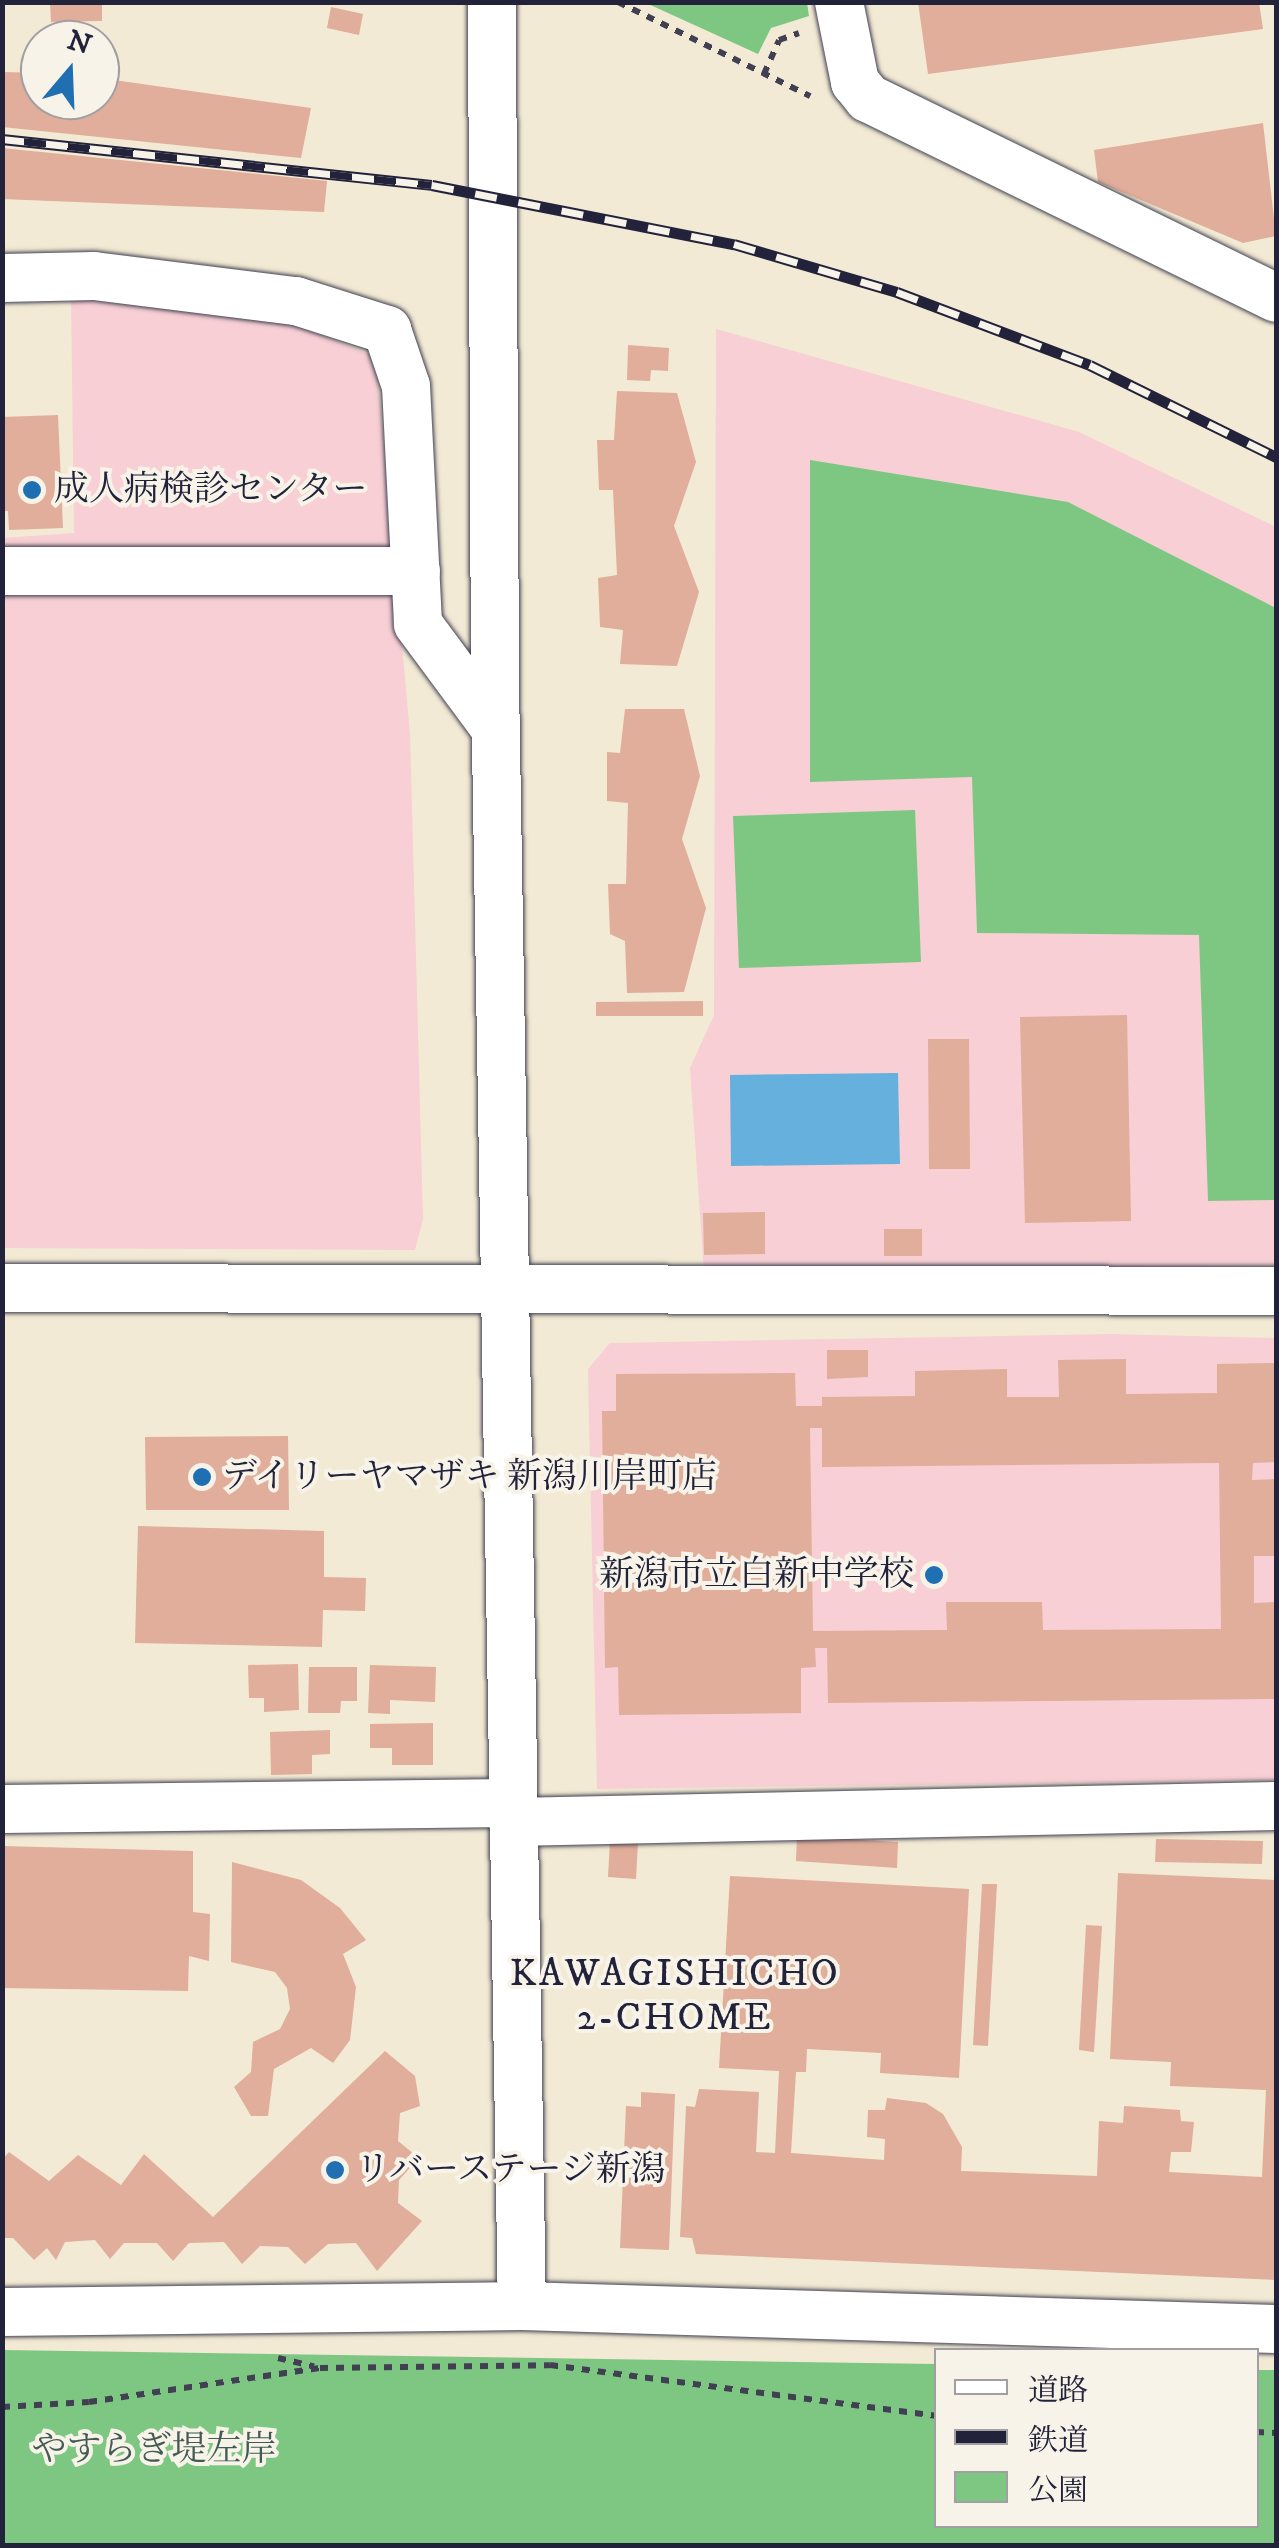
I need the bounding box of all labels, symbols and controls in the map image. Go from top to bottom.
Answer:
north arrow [20,20,120,120]
text: N [63,23,96,63]
place label: 成人病検診センター [54,469,369,511]
marker: 成人病検診センター [19,477,45,503]
place label: デイリーヤマザキ 新潟川岸町店 [222,1456,720,1498]
marker: デイリーヤマザキ 新潟川岸町店 [191,1466,213,1488]
place label: 新潟市立白新中学校 [599,1554,914,1596]
marker: 新潟市立白新中学校 [923,1564,945,1586]
district label: KAWAGISHICHO 2-CHOME [510,1952,840,2042]
place label: リバーステージ新潟 [355,2149,670,2191]
marker: リバーステージ新潟 [324,2159,346,2181]
legend [934,2348,1259,2528]
text: 道路 [1028,2373,1088,2410]
text: 鉄道 [1028,2423,1088,2460]
park label: やすらぎ堤左岸 [32,2429,276,2471]
text: 公園 [1028,2473,1088,2510]

